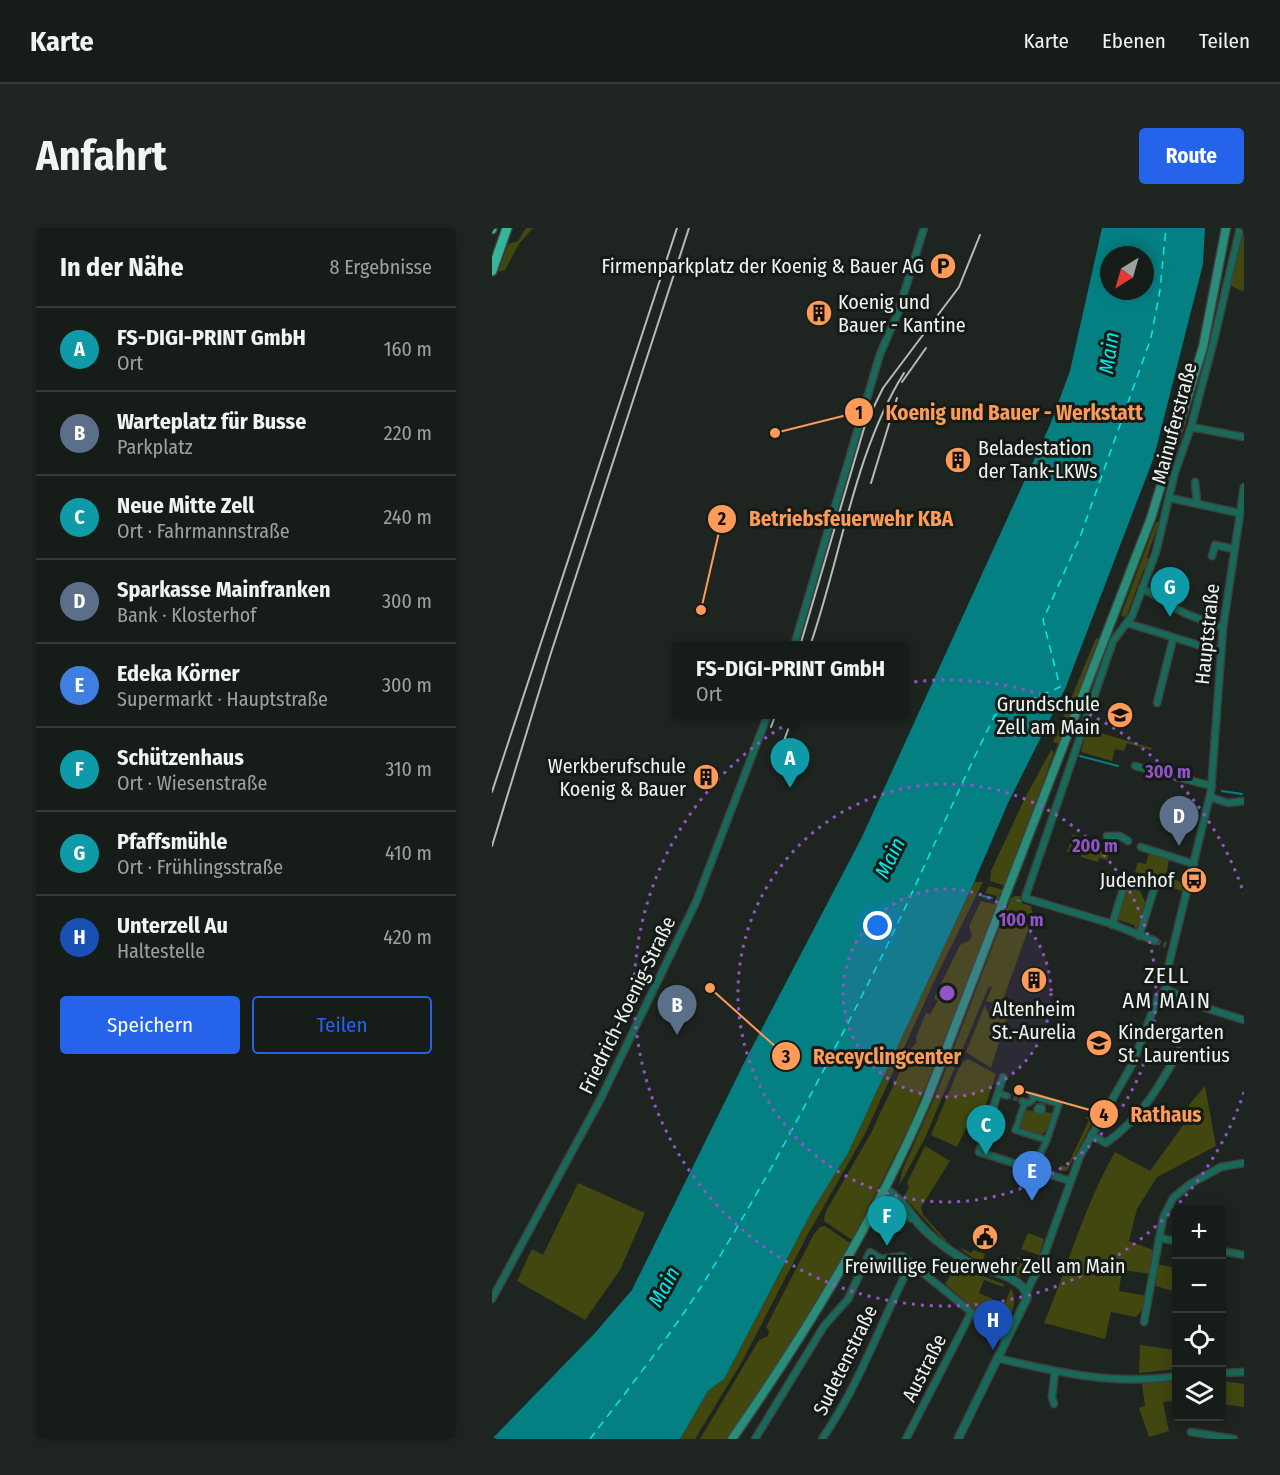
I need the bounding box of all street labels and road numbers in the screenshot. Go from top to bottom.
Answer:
street label: Mainuferstraße [1146,360,1202,486]
street label: Hauptstraße [1190,582,1224,686]
street label: Friedrich-Koenig-Straße [574,912,680,1098]
street label: Sudetenstraße [808,1301,882,1419]
street label: Austraße [897,1330,951,1406]

